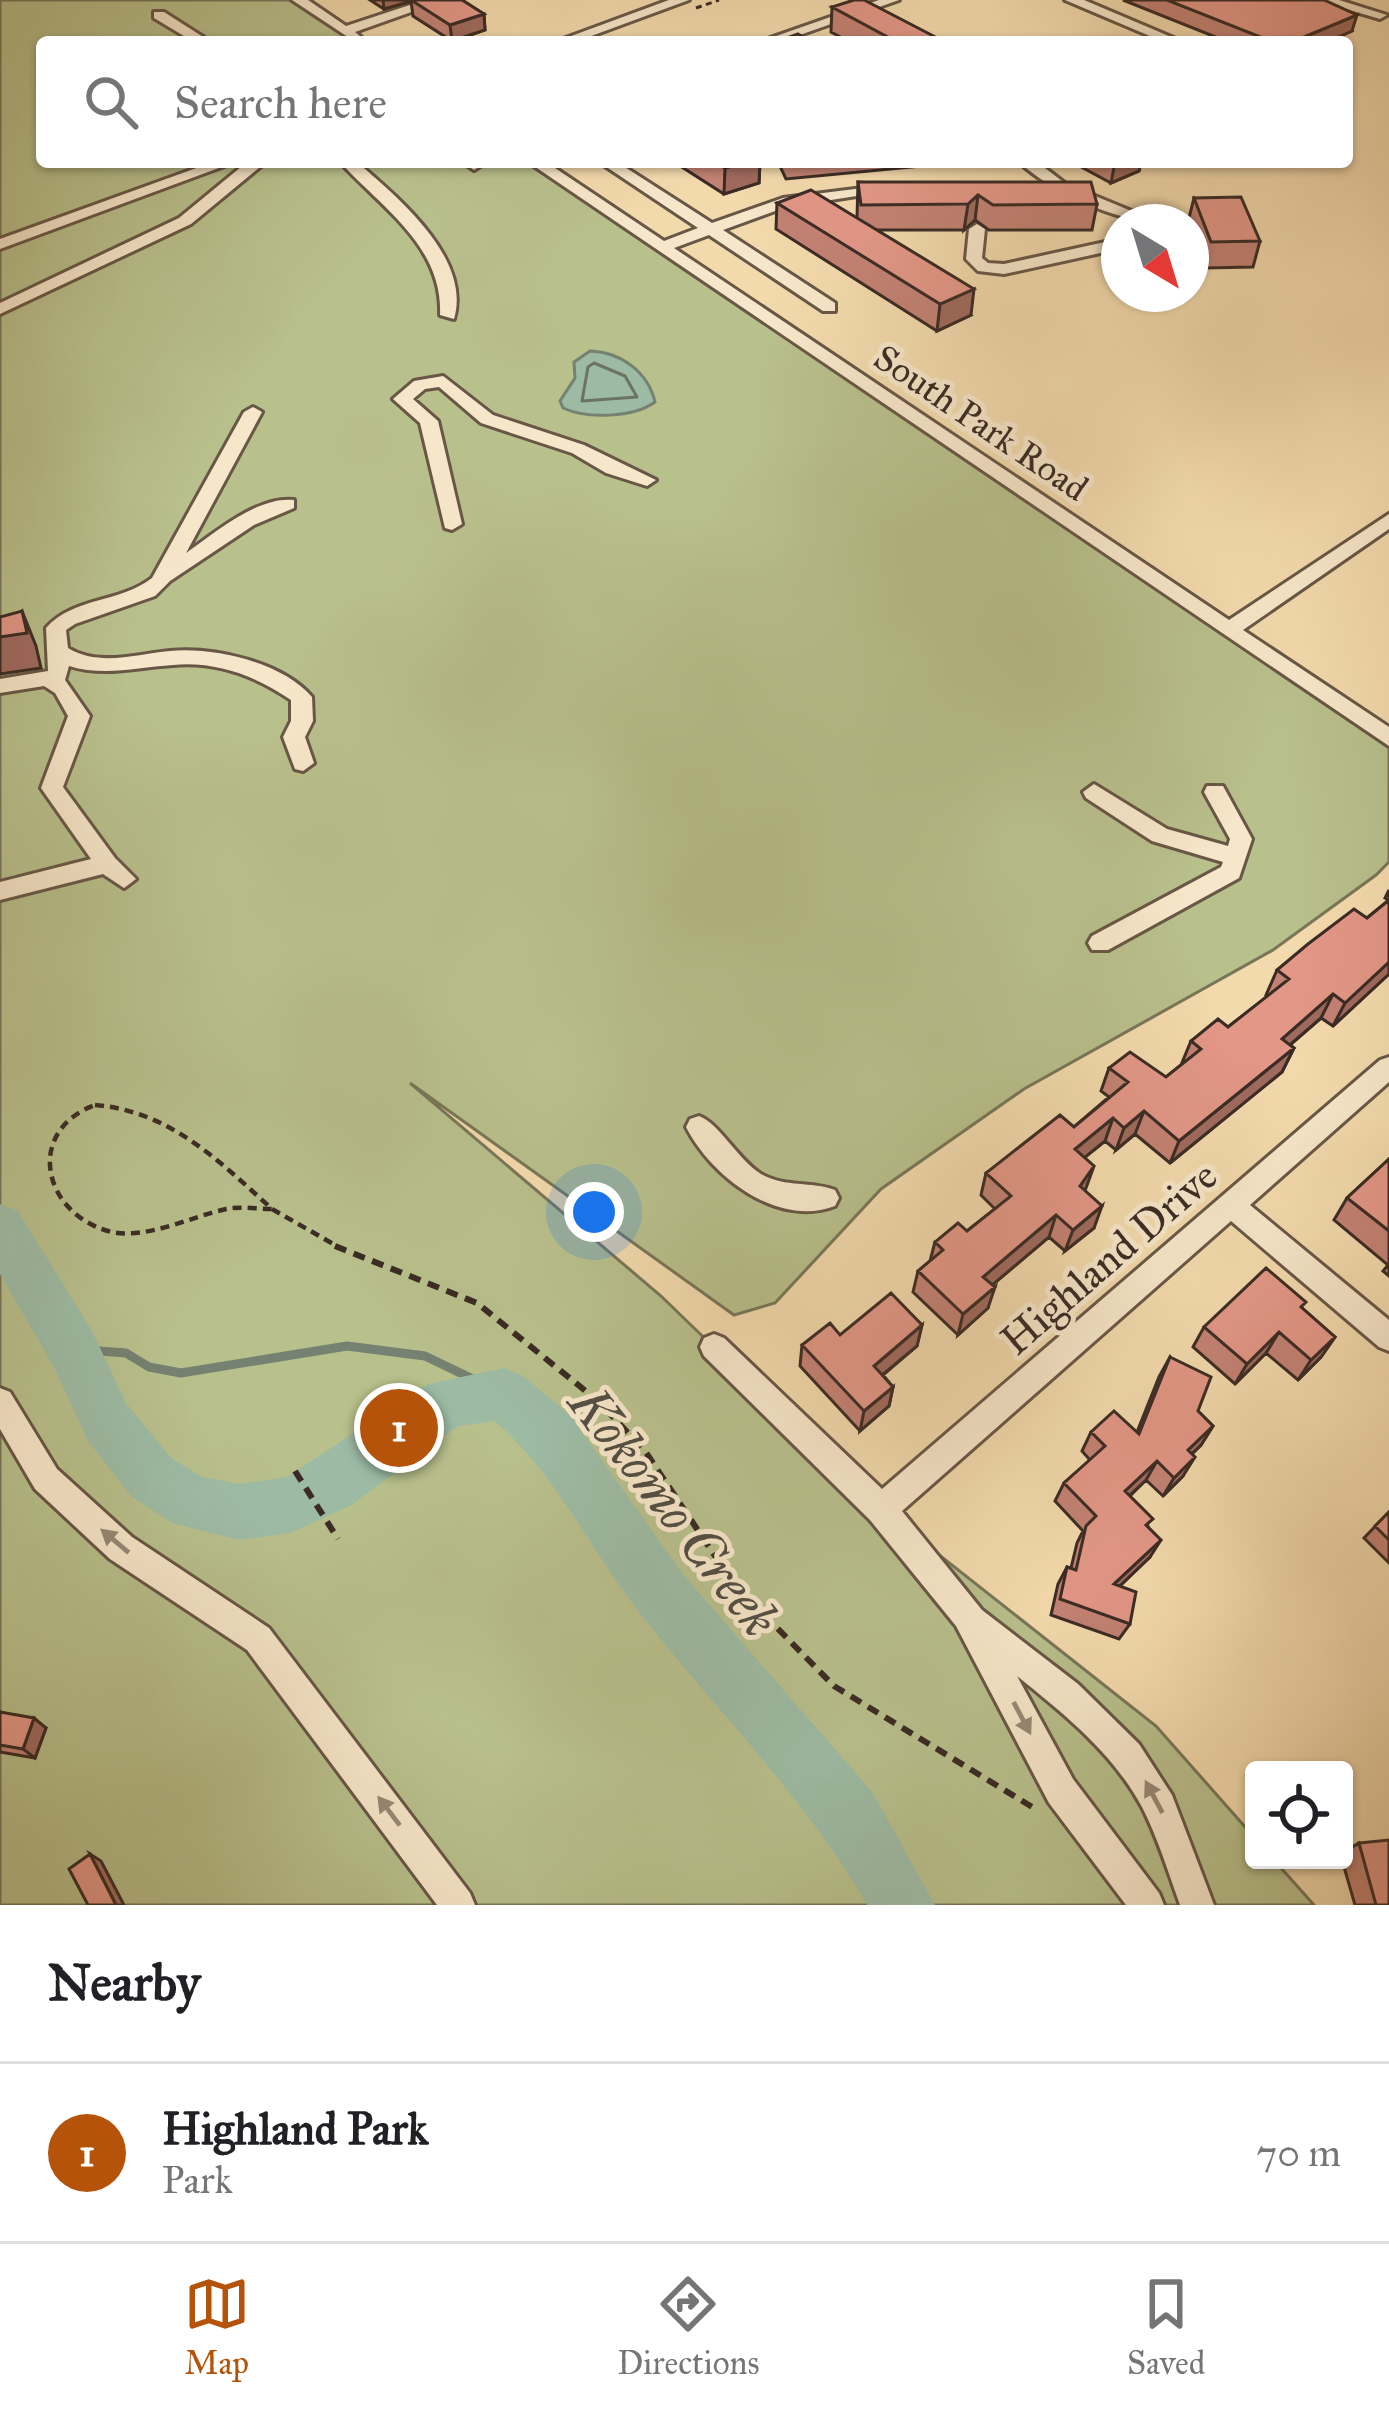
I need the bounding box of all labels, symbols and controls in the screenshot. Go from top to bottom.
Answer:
search box [36,36,1353,168]
icon: search [78,69,144,135]
text: Search here [174,75,387,130]
north arrow [1101,204,1209,312]
street label: South Park Road [866,335,1096,511]
street label: Highland Drive [990,1150,1228,1366]
your location [564,1182,624,1242]
water label: Kokomo Creek [553,1370,793,1650]
pin: 1 [360,1383,438,1473]
one-way arrow [100,1528,130,1554]
one-way arrow [1012,1701,1032,1736]
map controls [1245,1761,1353,1869]
button: locate [1245,1761,1353,1869]
one-way arrow [1144,1779,1165,1814]
one-way arrow [377,1795,401,1827]
text: Nearby [48,1952,200,2014]
text: Highland Park [162,2101,428,2156]
text: 1 [79,2129,95,2177]
text: 70 m [1256,2129,1341,2177]
text: Park [162,2156,233,2204]
tab: Map [184,2271,250,2383]
tab: Directions [617,2271,759,2383]
tab: Saved [1127,2271,1205,2383]

